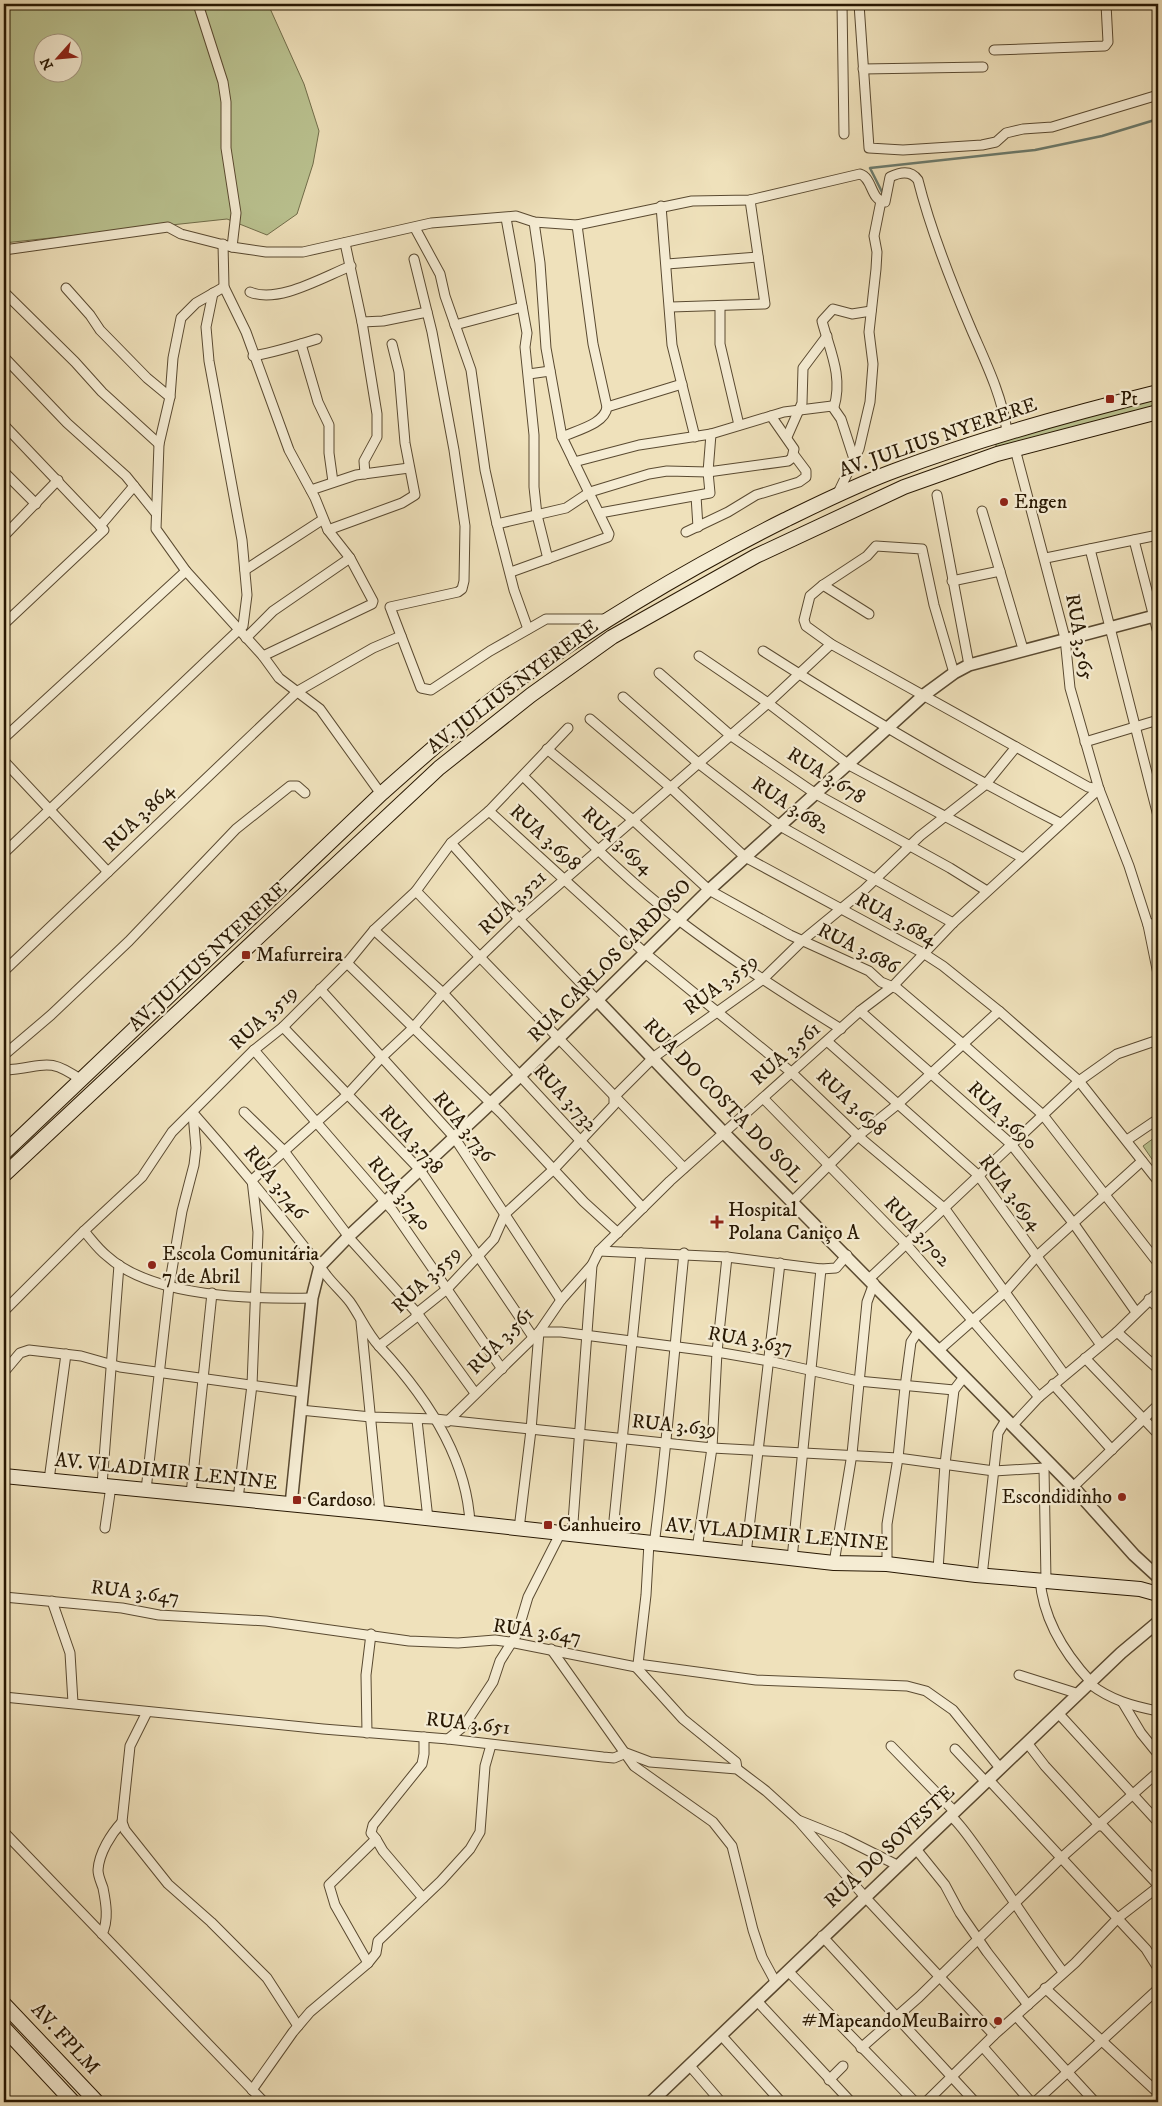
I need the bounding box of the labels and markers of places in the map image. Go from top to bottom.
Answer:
place label: Pt [1120,387,1138,412]
marker: Pt [1104,393,1116,405]
place label: Engen [1014,490,1068,515]
marker: Engen [998,496,1010,508]
place label: Mafurreira [256,943,344,968]
marker: Mafurreira [240,949,252,961]
place label: Hospital Polana Caniço A [728,1198,860,1246]
marker: Hospital Polana Caniço A [710,1215,724,1229]
place label: Escola Comunitária 7 de Abril [162,1242,320,1290]
marker: Escola Comunitária 7 de Abril [146,1259,158,1271]
place label: Escondidinho [1002,1485,1112,1510]
place label: Cardoso [307,1488,372,1513]
marker: Escondidinho [1116,1491,1128,1503]
marker: Cardoso [291,1494,303,1506]
place label: Canhueiro [558,1513,641,1538]
marker: Canhueiro [542,1519,554,1531]
place label: #MapeandoMeuBairro [802,2009,988,2034]
marker: #MapeandoMeuBairro [992,2015,1004,2027]

